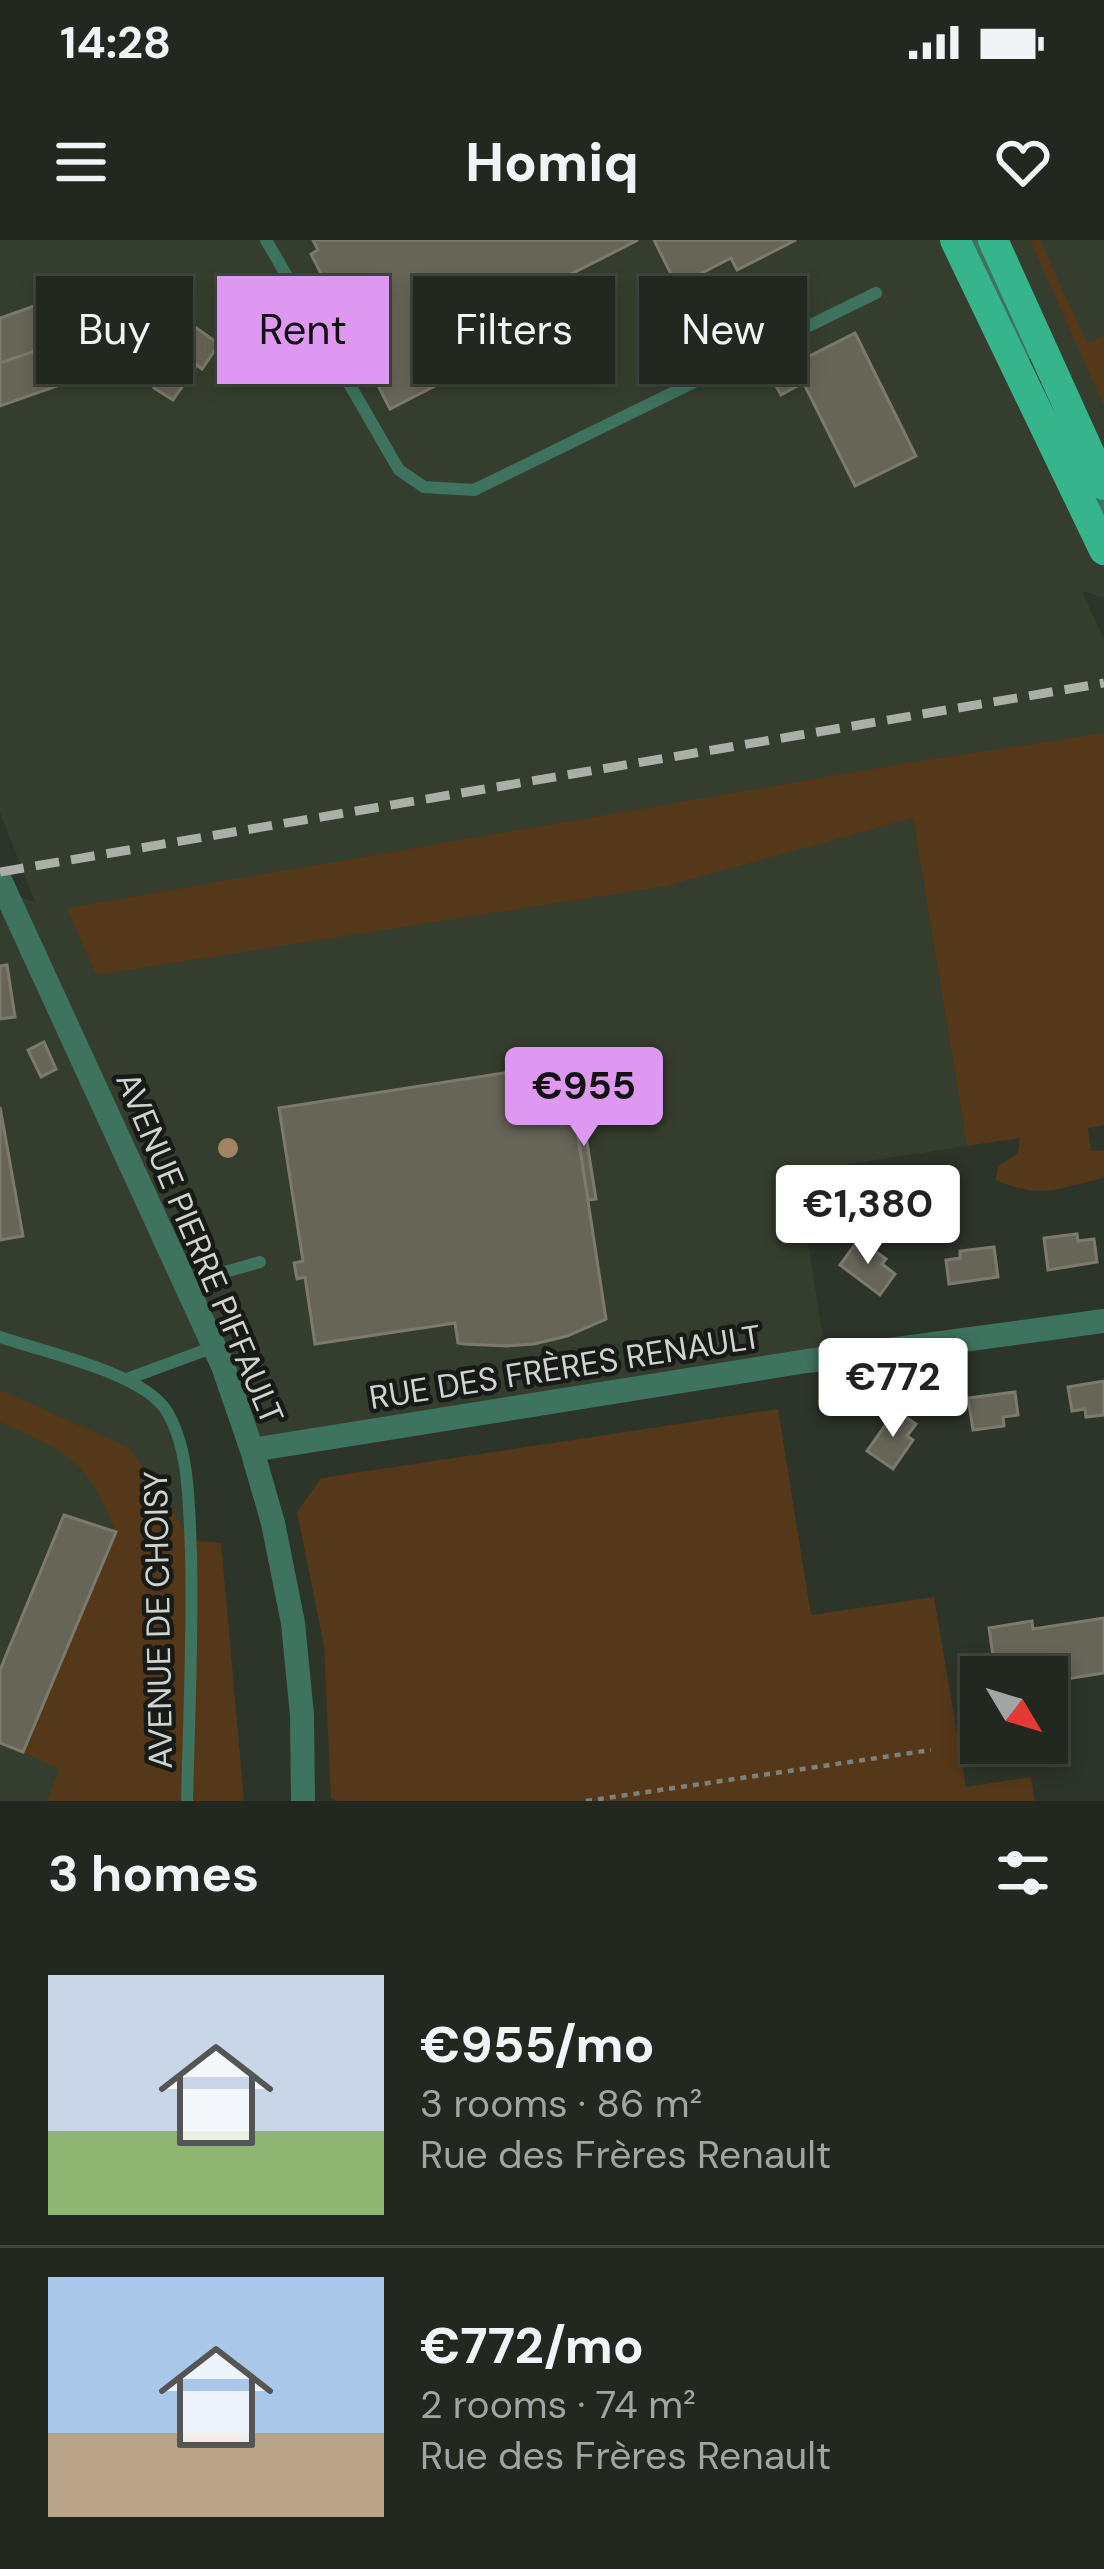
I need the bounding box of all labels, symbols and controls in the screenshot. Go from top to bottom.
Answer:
text: 14:28 [60,13,171,72]
text: Homiq [465,127,639,198]
icon: menu [48,129,114,195]
icon: heart [990,129,1056,195]
chip: Buy [36,276,193,384]
chip: Rent [217,276,389,384]
chip: Filters [413,276,615,384]
chip: New [639,276,807,384]
pin: €955 [513,1047,655,1149]
text: €955 [532,1060,636,1111]
street label: AVENUE PIERRE PIFFAULT [106,1066,294,1430]
pin: €1,380 [770,1165,966,1267]
text: €1,380 [803,1178,933,1229]
street label: RUE DES FRÈRES RENAULT [366,1315,764,1419]
pin: €772 [822,1338,964,1440]
text: €772 [846,1351,940,1402]
street label: AVENUE DE CHOISY [134,1471,182,1769]
north arrow [960,1656,1068,1764]
map controls [960,1656,1068,1764]
text: 3 homes [48,1840,259,1907]
icon: filters [990,1840,1056,1906]
text: €955/mo [420,2011,655,2078]
icon: home [144,2023,288,2167]
text: 3 rooms · 86 m² [420,2078,702,2129]
text: Rue des Frères Renault [420,2129,831,2180]
text: €772/mo [420,2312,644,2379]
icon: home [144,2325,288,2469]
text: 2 rooms · 74 m² [420,2379,696,2430]
text: Rue des Frères Renault [420,2430,831,2481]

